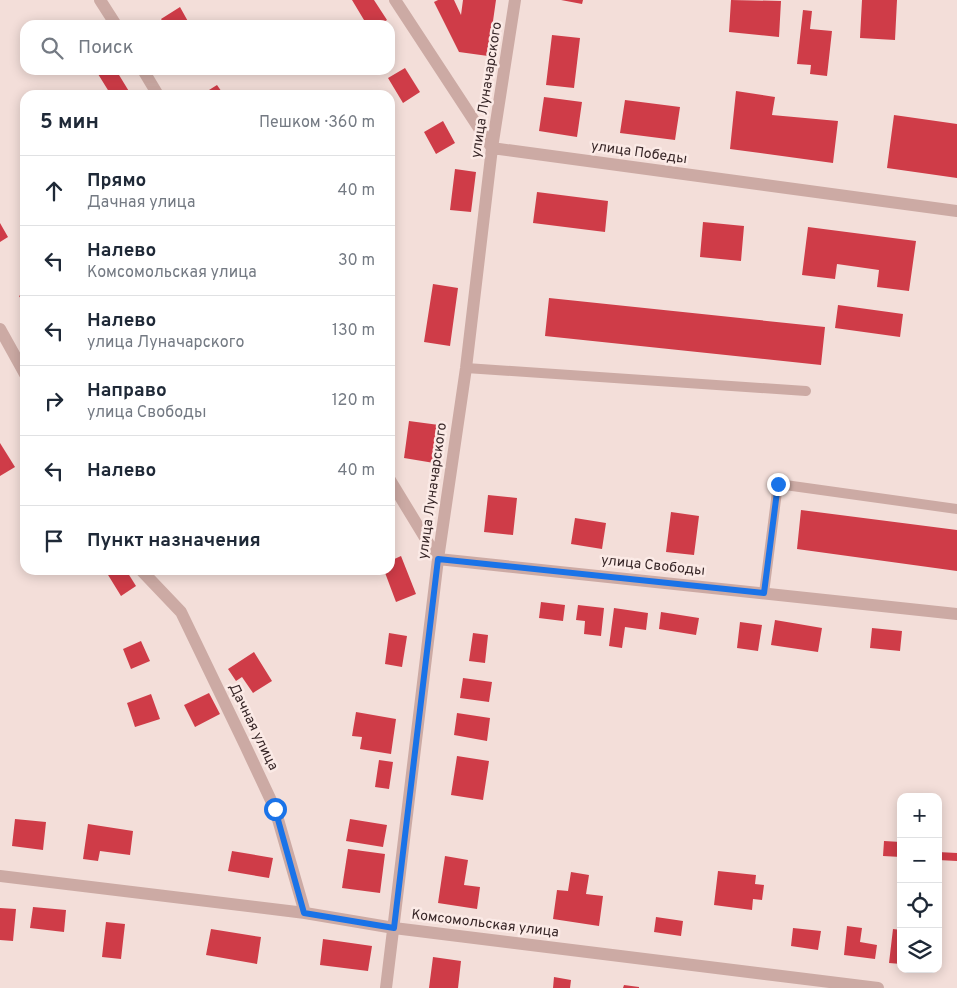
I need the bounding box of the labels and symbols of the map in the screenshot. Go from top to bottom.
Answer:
street label: улица Луначарского [468,20,506,159]
street label: улица Победы [590,138,688,168]
street label: улица Луначарского [415,421,451,560]
route end [767,473,790,496]
street label: улица Свободы [600,552,706,580]
street label: Дачная улица [225,681,281,773]
route start [264,798,287,821]
street label: Комсомольская улица [410,907,560,941]

